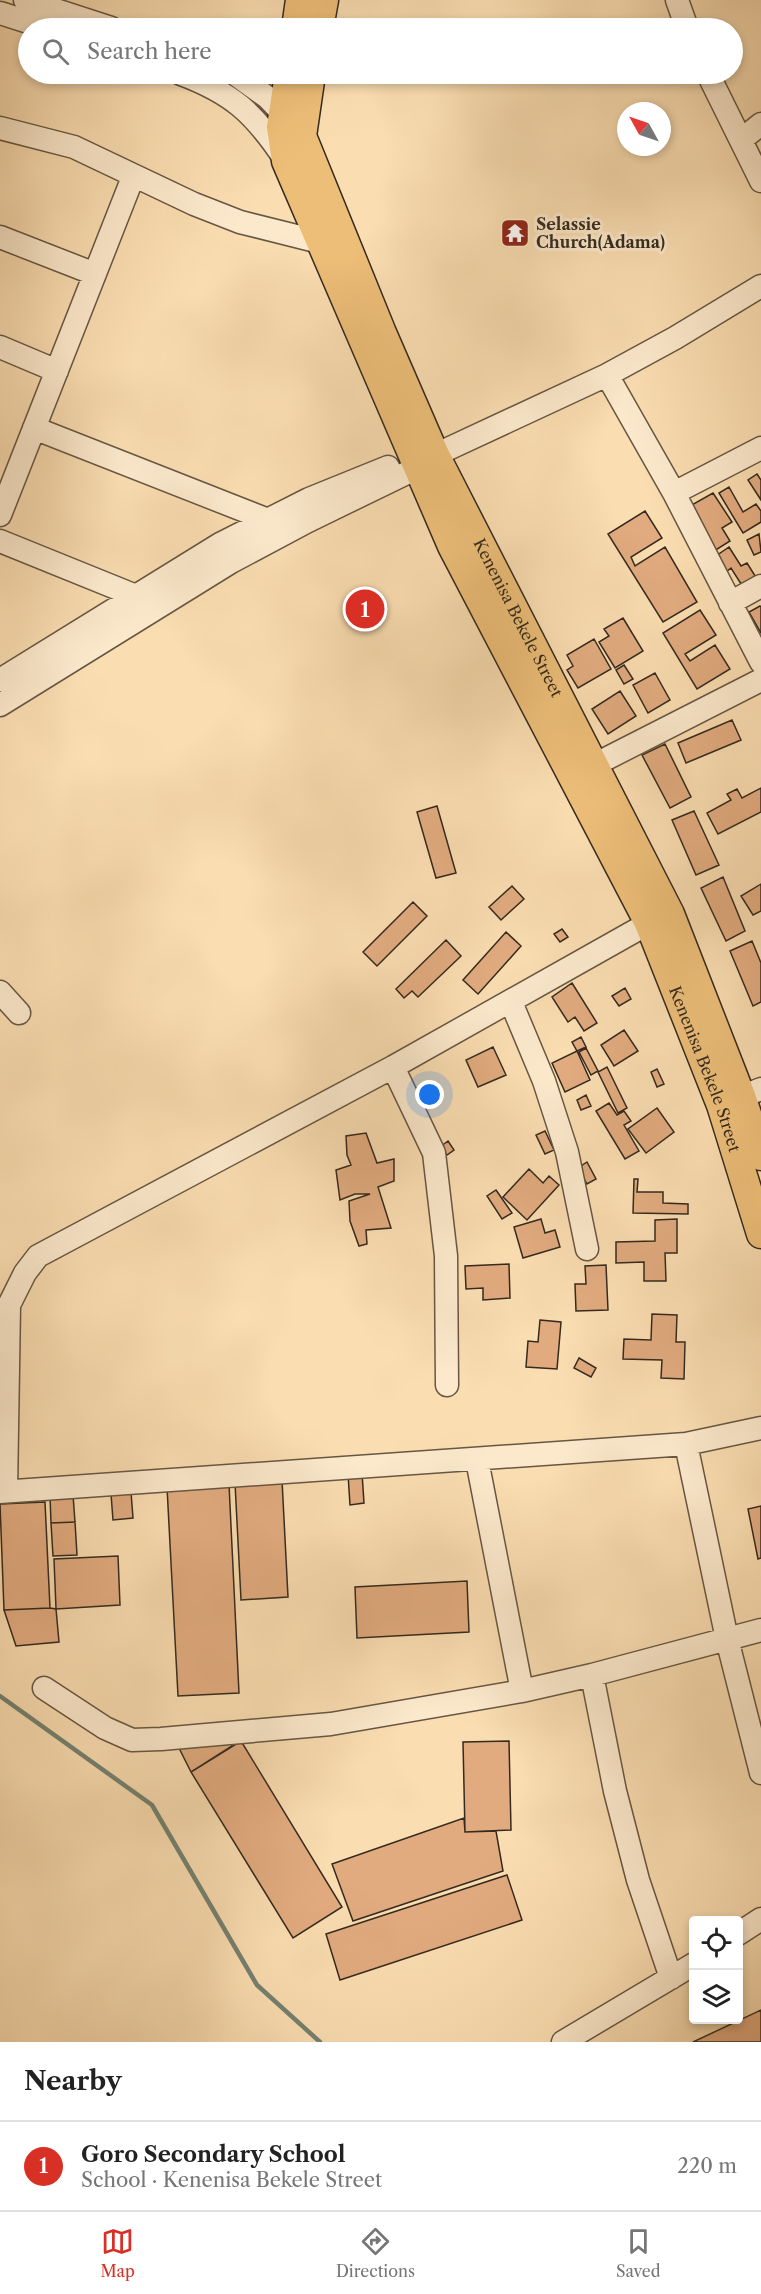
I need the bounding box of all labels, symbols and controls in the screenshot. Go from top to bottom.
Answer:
search box [18,18,743,84]
icon: search [39,35,72,68]
text: Search here [87,38,212,65]
north arrow [617,102,671,156]
place label: Selassie Church(Adama) [536,214,665,252]
temple icon: Selassie Church(Adama) [499,217,531,249]
street label: Kenenisa Bekele Street [469,535,567,701]
pin: 1 [346,586,385,632]
street label: Kenenisa Bekele Street [665,983,745,1155]
your location [415,1080,444,1109]
map controls [689,1916,743,2024]
button: locate [689,1916,743,1970]
button: layers [689,1970,743,2024]
text: Nearby [24,2065,122,2097]
text: Goro Secondary School [81,2141,346,2168]
text: 1 [39,2154,48,2178]
text: 220 m [677,2154,737,2178]
text: School · Kenenisa Bekele Street [81,2168,382,2192]
tab: Map [101,2225,135,2281]
tab: Directions [336,2225,415,2281]
tab: Saved [616,2225,660,2281]

